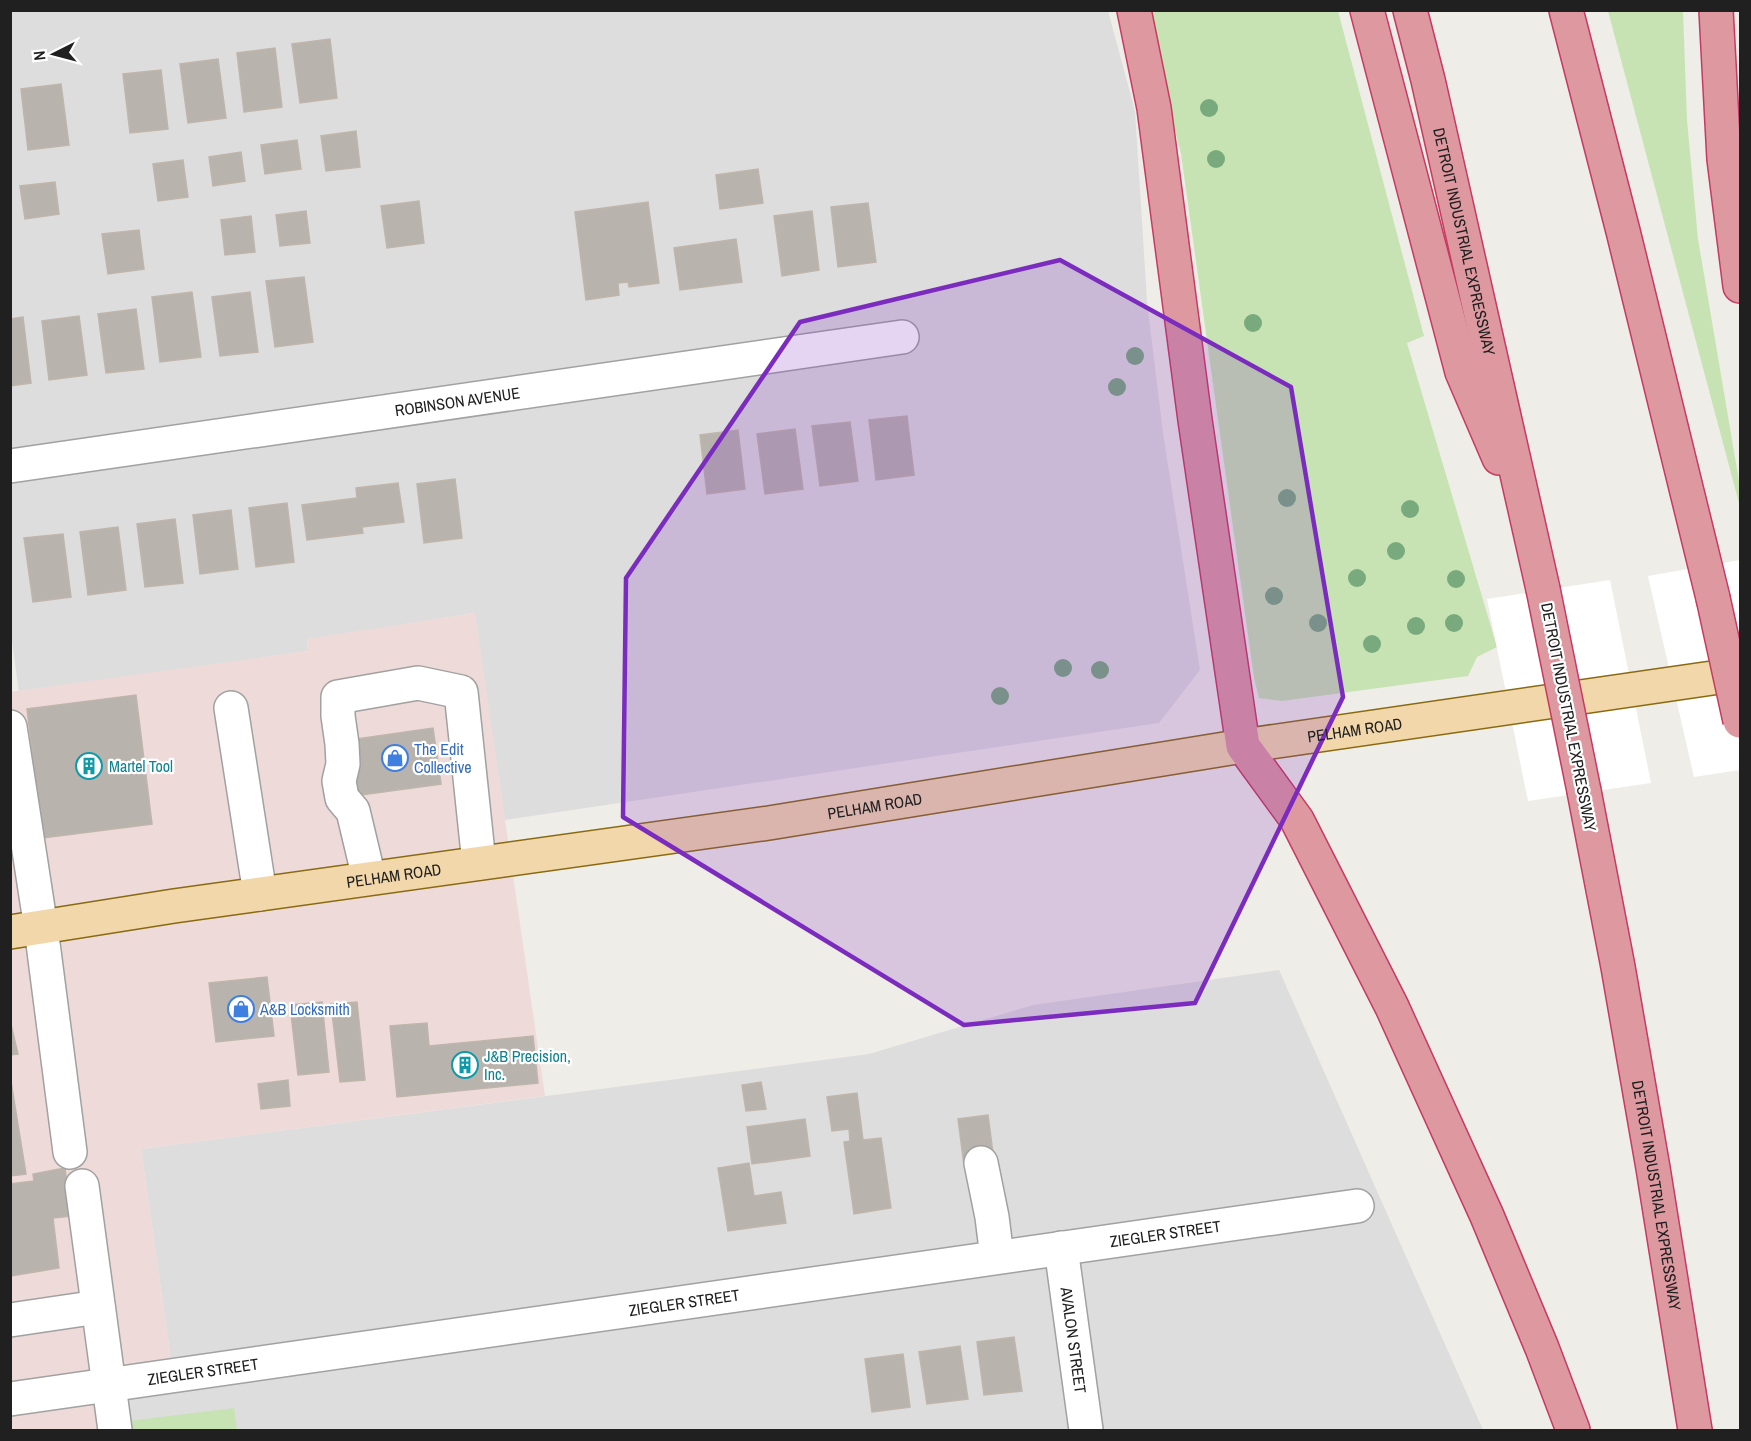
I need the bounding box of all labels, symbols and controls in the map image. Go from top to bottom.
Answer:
north arrow [24,24,84,84]
text: N [28,50,51,61]
street label: DETROIT INDUSTRIAL EXPRESSWAY [1428,126,1501,358]
street label: ROBINSON AVENUE [393,381,521,421]
street label: DETROIT INDUSTRIAL EXPRESSWAY [1536,601,1602,834]
street label: PELHAM ROAD [1306,712,1404,748]
place label: The Edit Collective [414,738,472,778]
shop icon: The Edit Collective [380,743,410,773]
building icon: Martel Tool [74,751,104,781]
place label: Martel Tool [109,755,173,777]
street label: PELHAM ROAD [826,787,924,824]
street label: PELHAM ROAD [345,858,443,893]
shop icon: A&B Locksmith [226,994,256,1024]
place label: A&B Locksmith [259,998,350,1020]
place label: J&B Precision, Inc. [484,1045,571,1085]
building icon: J&B Precision, Inc. [450,1050,480,1080]
street label: DETROIT INDUSTRIAL EXPRESSWAY [1627,1079,1687,1312]
street label: ZIEGLER STREET [1108,1215,1222,1252]
street label: ZIEGLER STREET [627,1284,741,1321]
street label: AVALON STREET [1055,1285,1092,1395]
street label: ZIEGLER STREET [146,1353,260,1390]

